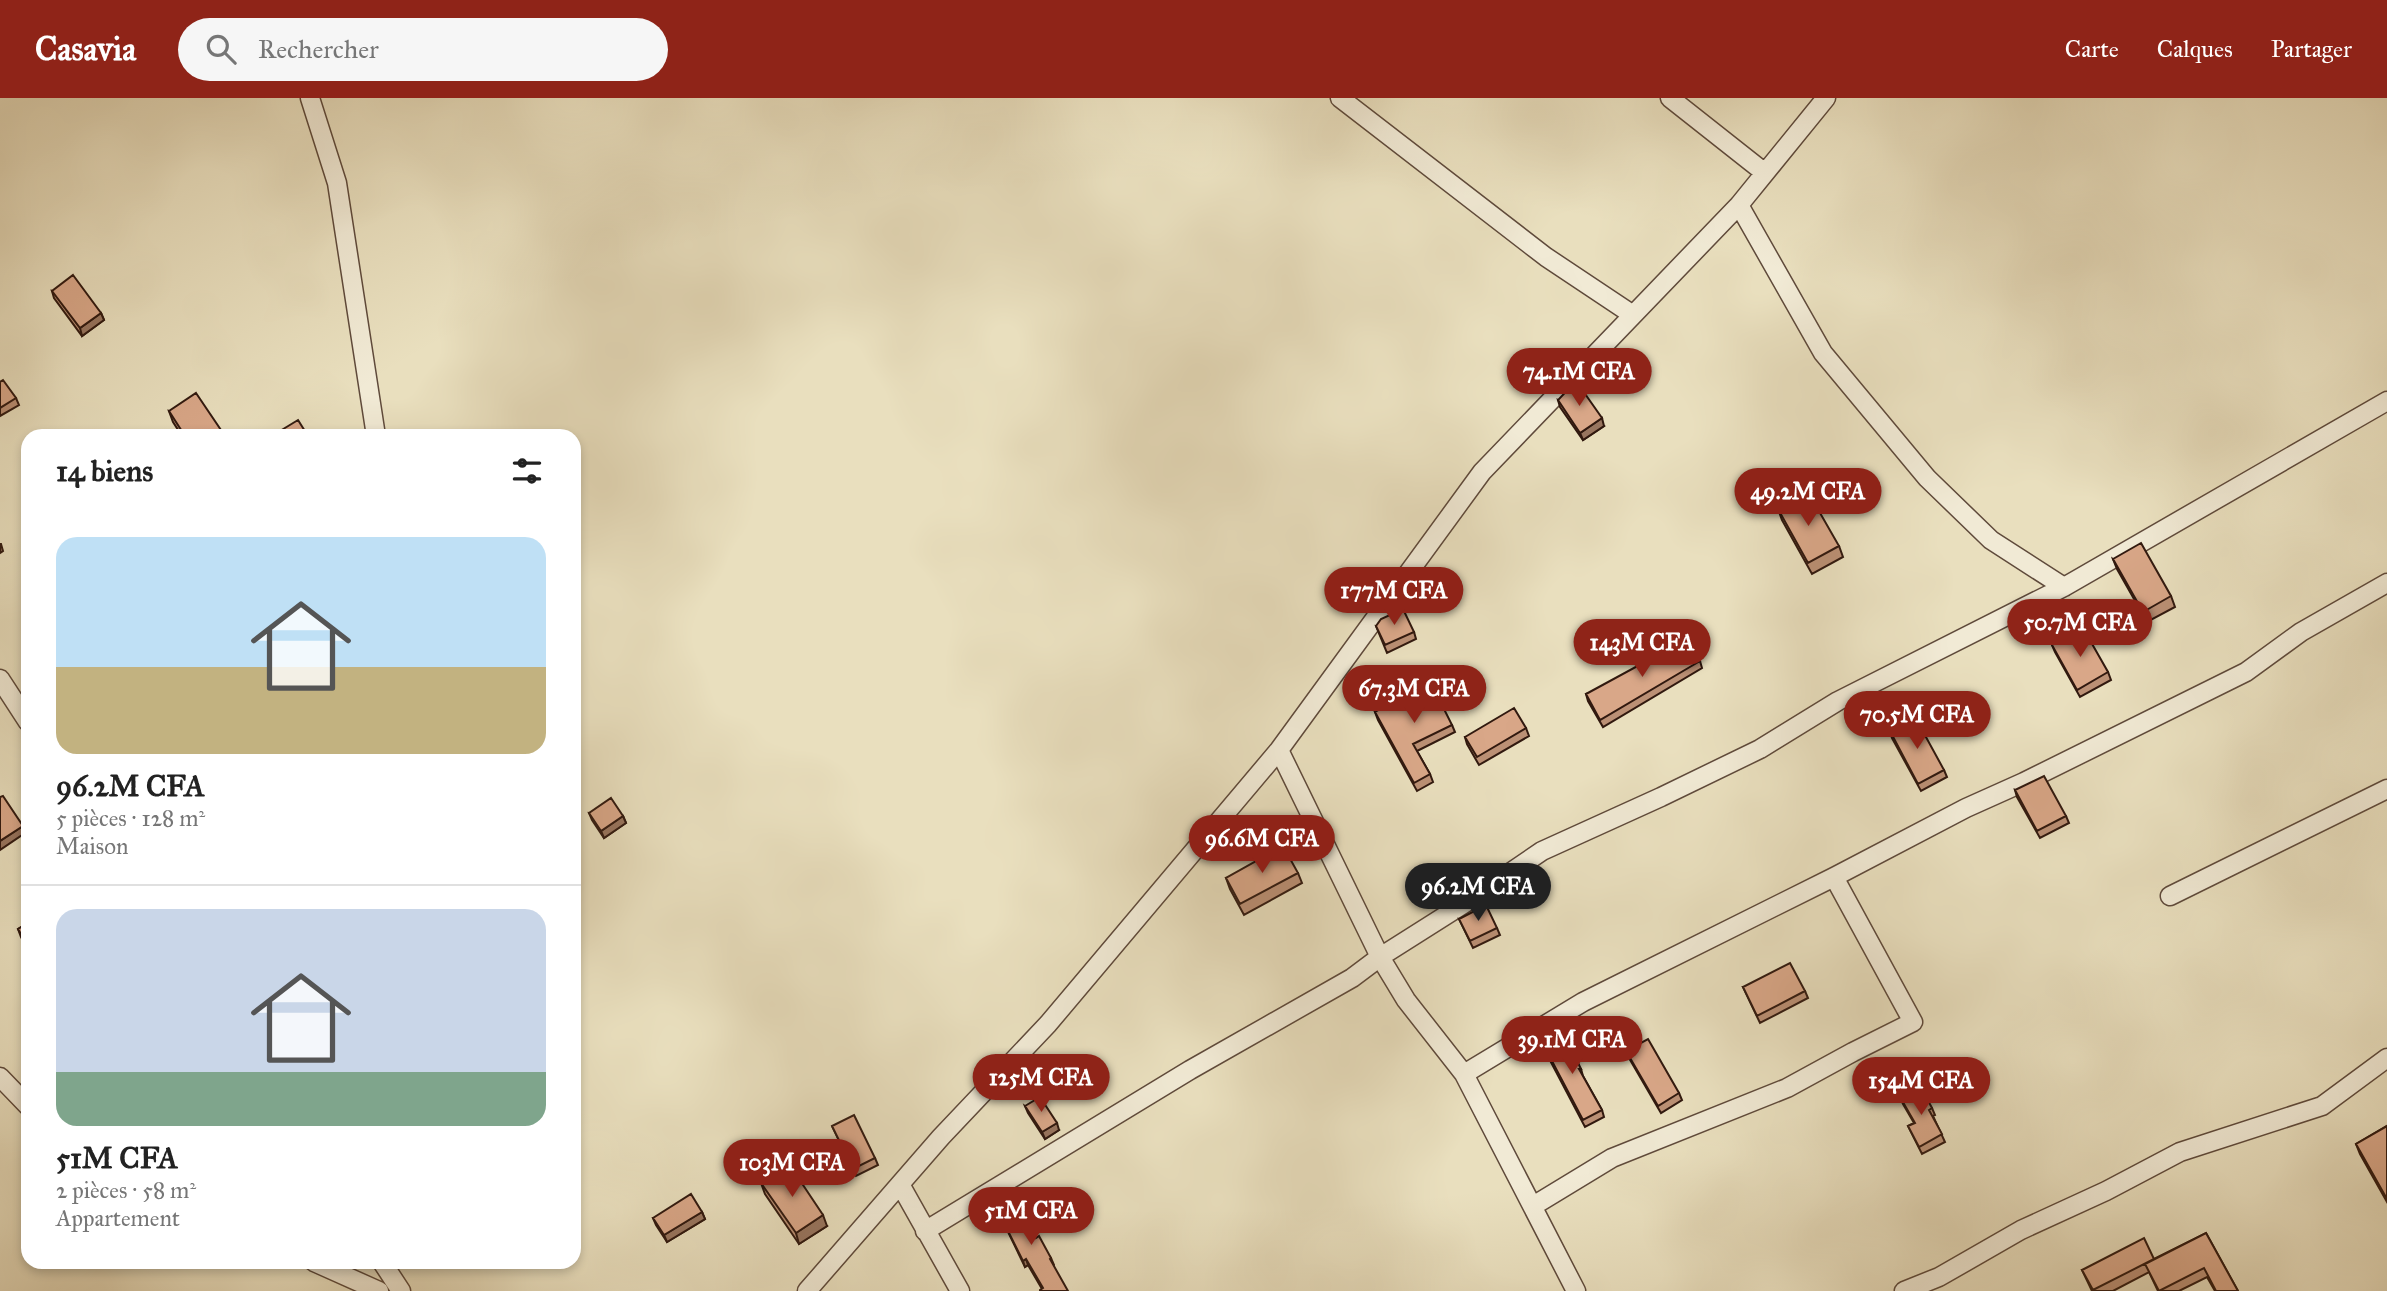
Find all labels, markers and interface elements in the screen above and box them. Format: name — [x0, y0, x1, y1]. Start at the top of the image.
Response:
search box — [178, 18, 668, 81]
text: Casavia — [35, 29, 136, 69]
icon: search — [202, 30, 240, 68]
text: Rechercher — [258, 33, 379, 65]
text: Carte — [2065, 34, 2119, 64]
text: Calques — [2157, 34, 2233, 64]
text: Partager — [2271, 34, 2352, 64]
pin: 74.1M CFA — [1499, 348, 1659, 408]
text: 74.1M CFA — [1523, 357, 1635, 385]
icon: filters — [508, 452, 546, 490]
text: 14 biens — [56, 453, 153, 489]
pin: 49.2M CFA — [1728, 468, 1888, 528]
text: 49.2M CFA — [1750, 477, 1866, 505]
pin: 177M CFA — [1322, 568, 1466, 627]
text: 177M CFA — [1340, 576, 1448, 604]
icon: home — [238, 583, 364, 709]
pin: 50.7M CFA — [2000, 600, 2160, 659]
text: 50.7M CFA — [2023, 608, 2137, 636]
pin: 143M CFA — [1570, 620, 1714, 679]
text: 143M CFA — [1590, 628, 1694, 656]
pin: 67.3M CFA — [1334, 666, 1494, 725]
text: 67.3M CFA — [1358, 674, 1470, 702]
pin: 70.5M CFA — [1837, 692, 1997, 751]
text: 70.5M CFA — [1860, 700, 1974, 728]
text: 96.2M CFA — [56, 768, 205, 804]
text: 5 pièces · 128 m² — [56, 804, 205, 832]
pin: 96.6M CFA — [1182, 816, 1342, 875]
text: 96.6M CFA — [1205, 824, 1319, 852]
text: Maison — [56, 832, 128, 860]
pin: 96.2M CFA — [1398, 864, 1558, 923]
text: 96.2M CFA — [1421, 872, 1535, 900]
icon: home — [238, 955, 364, 1081]
pin: 39.1M CFA — [1492, 1016, 1652, 1076]
text: 39.1M CFA — [1517, 1025, 1627, 1053]
pin: 125M CFA — [969, 1054, 1113, 1114]
pin: 154M CFA — [1849, 1058, 1993, 1117]
text: 125M CFA — [989, 1063, 1093, 1091]
text: 154M CFA — [1868, 1066, 1974, 1094]
text: 51M CFA — [56, 1140, 178, 1176]
pin: 103M CFA — [720, 1140, 864, 1199]
text: 103M CFA — [739, 1148, 845, 1176]
text: 2 pièces · 58 m² — [56, 1176, 196, 1204]
pin: 51M CFA — [966, 1188, 1096, 1247]
text: 51M CFA — [984, 1196, 1078, 1224]
text: Appartement — [56, 1204, 180, 1232]

